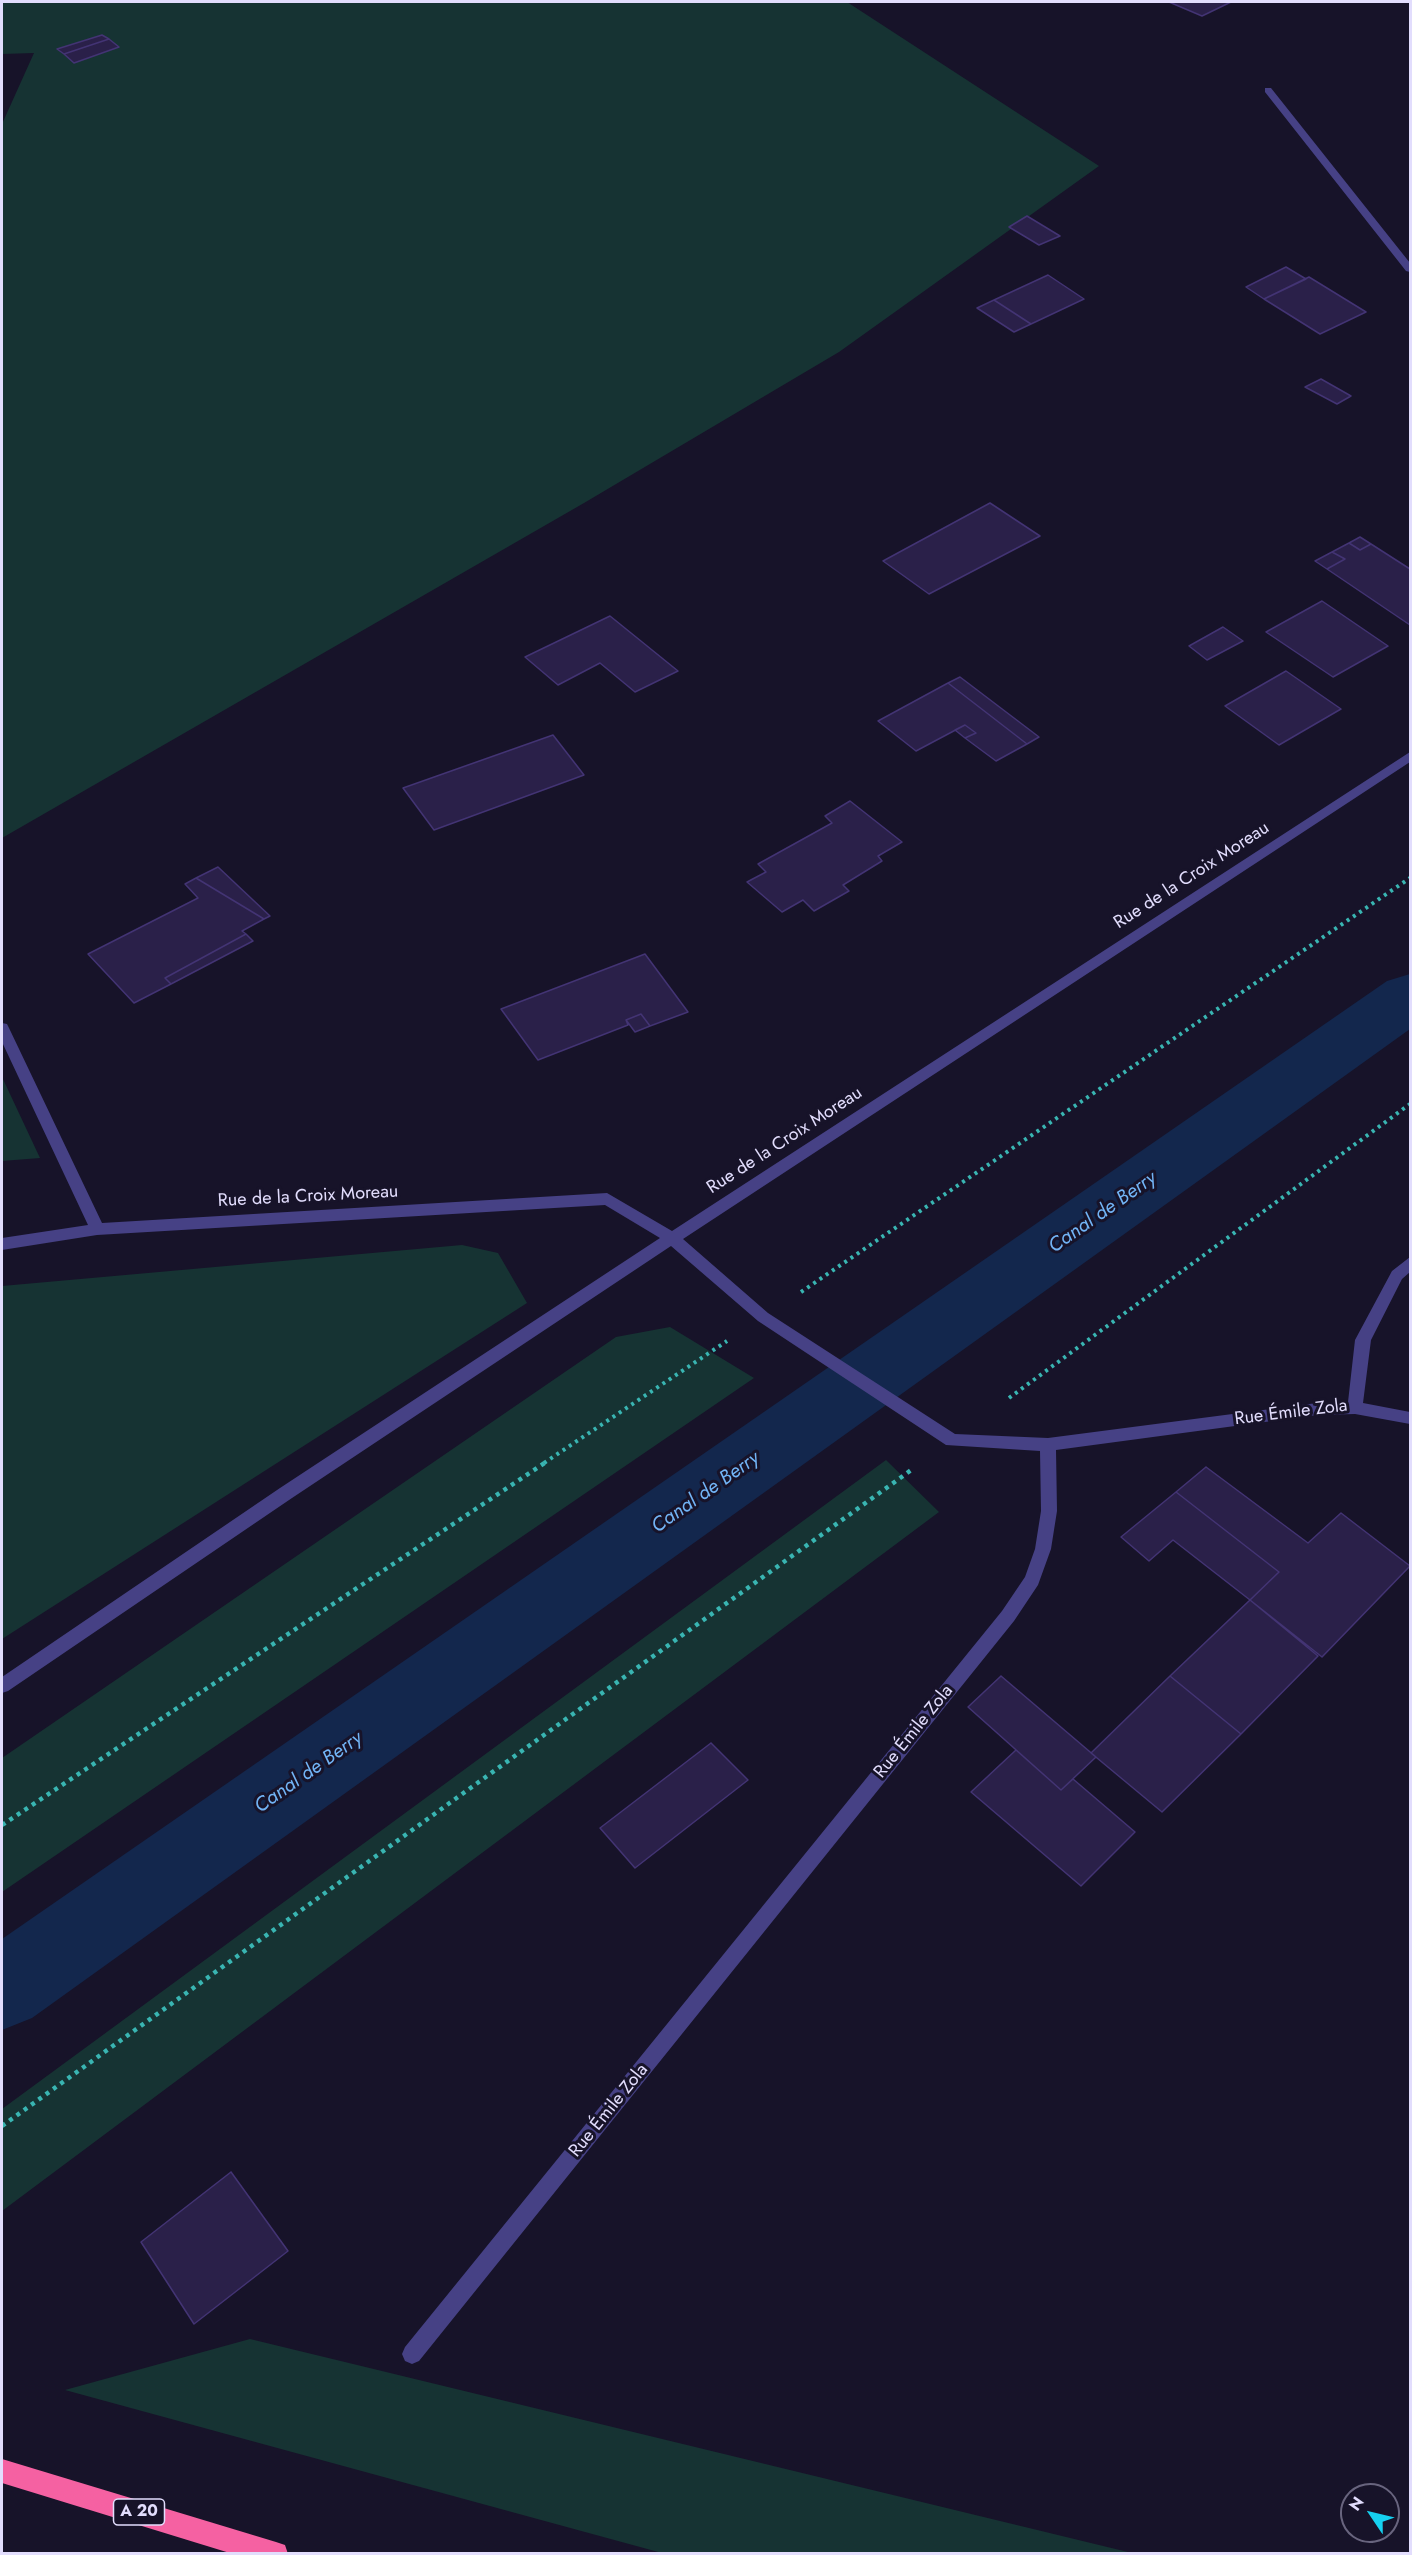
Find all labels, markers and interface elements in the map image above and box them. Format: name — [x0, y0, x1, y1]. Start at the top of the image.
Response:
street label: Rue de la Croix Moreau — [1110, 818, 1274, 934]
street label: Rue de la Croix Moreau — [703, 1083, 867, 1199]
water label: Canal de Berry — [1044, 1167, 1162, 1259]
street label: Rue de la Croix Moreau — [217, 1181, 399, 1213]
street label: Rue Émile Zola — [1233, 1395, 1349, 1431]
water label: Canal de Berry — [647, 1447, 765, 1539]
street label: Rue Émile Zola — [870, 1681, 958, 1783]
water label: Canal de Berry — [250, 1727, 368, 1819]
street label: Rue Émile Zola — [565, 2060, 653, 2162]
north arrow — [1340, 2483, 1400, 2543]
text: N — [1343, 2492, 1370, 2515]
road number: A 20 — [114, 2499, 164, 2525]

